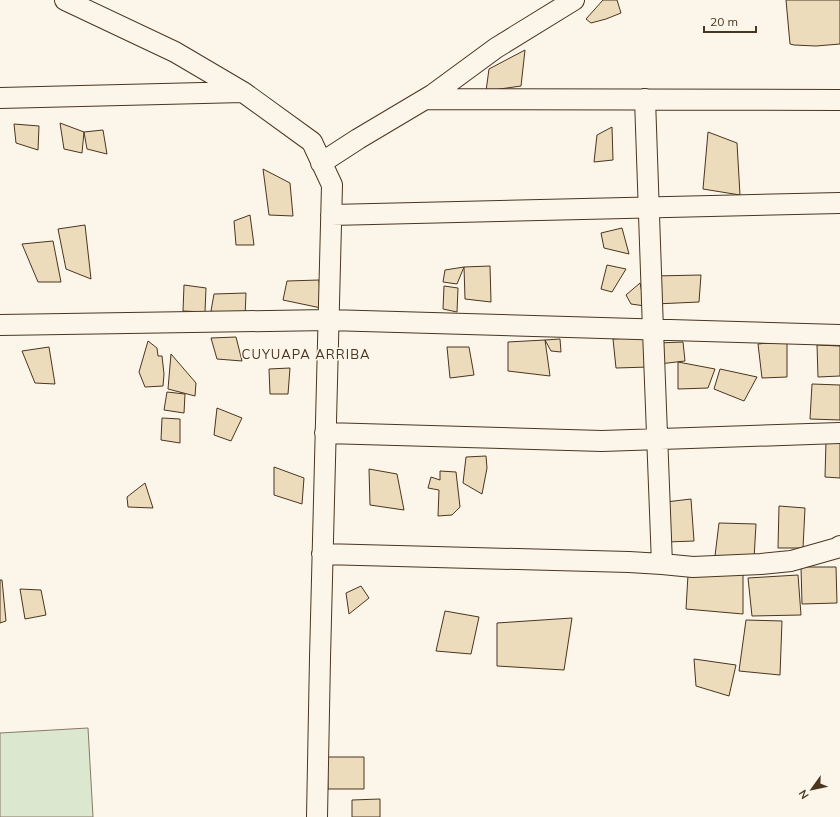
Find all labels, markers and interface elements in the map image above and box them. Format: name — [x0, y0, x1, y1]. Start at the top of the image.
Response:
scale bar — [704, 8, 756, 34]
text: 20 m — [710, 14, 738, 29]
district label: CUYUAPA ARRIBA — [242, 346, 370, 362]
north arrow — [792, 769, 832, 809]
text: N — [795, 787, 812, 802]

